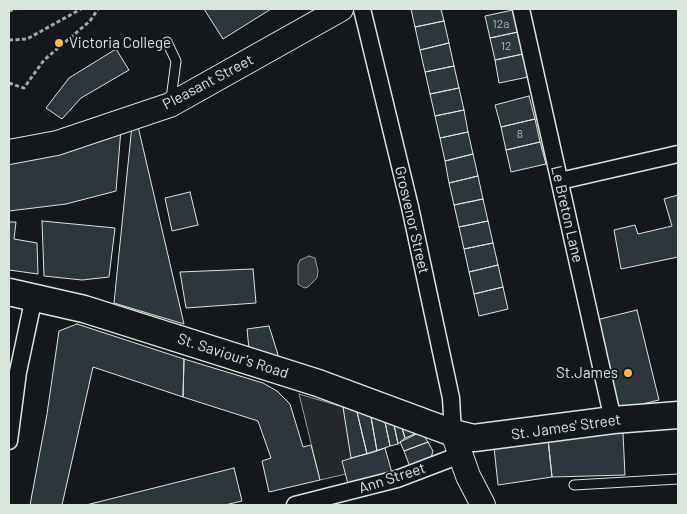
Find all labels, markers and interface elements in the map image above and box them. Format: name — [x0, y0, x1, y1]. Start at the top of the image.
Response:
house number: 12a — [493, 17, 509, 31]
place label: Victoria College — [69, 34, 171, 52]
marker: Victoria College — [53, 37, 65, 49]
house number: 12 — [501, 39, 511, 53]
street label: Pleasant Street — [159, 51, 257, 113]
house number: 8 — [517, 127, 523, 141]
street label: Grosvenor Street — [391, 164, 433, 276]
street label: Le Breton Lane — [547, 164, 587, 264]
street label: St. Saviour's Road — [175, 330, 291, 382]
place label: St.James — [556, 364, 618, 382]
marker: St.James — [622, 367, 634, 379]
street label: St. James' Street — [510, 410, 622, 444]
street label: Ann Street — [356, 459, 428, 497]

